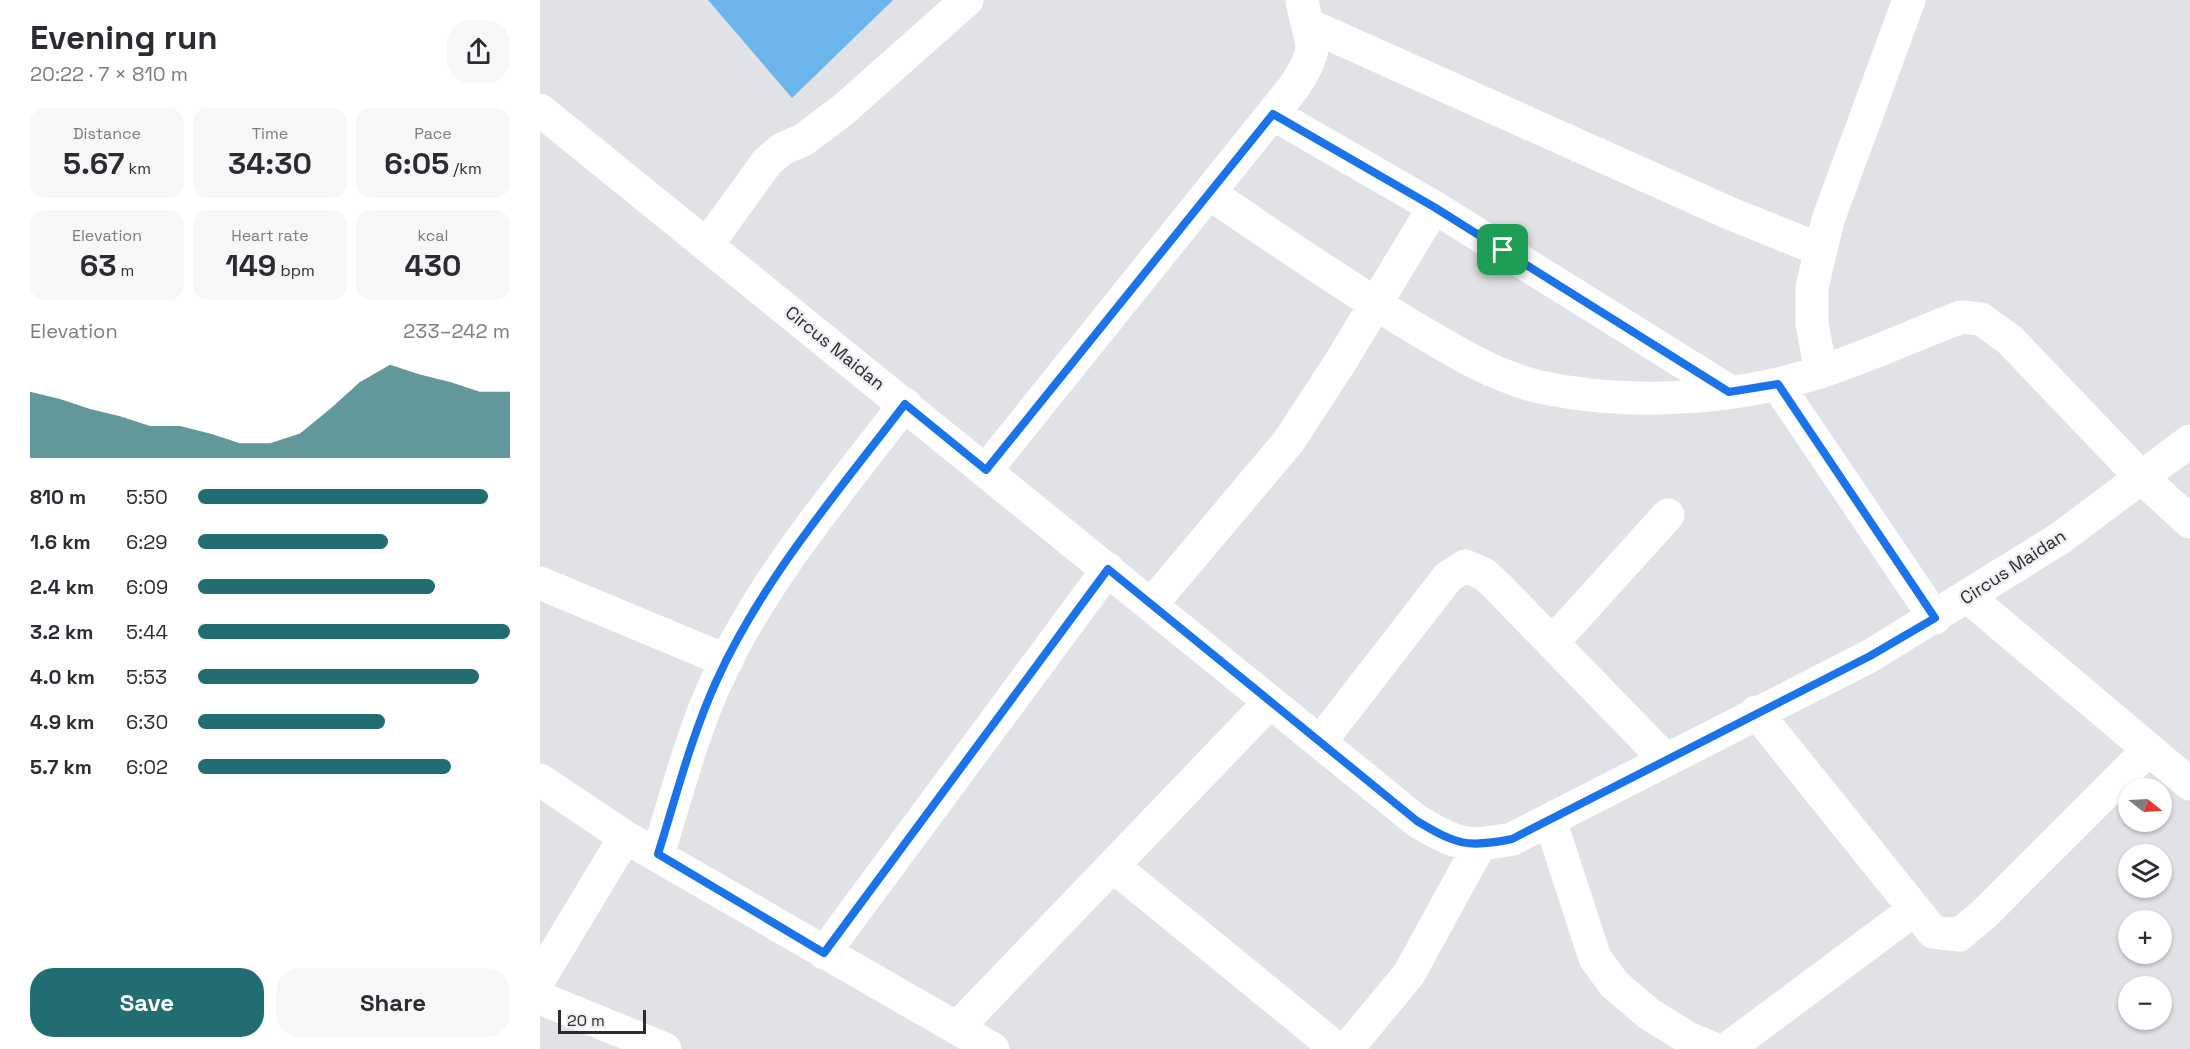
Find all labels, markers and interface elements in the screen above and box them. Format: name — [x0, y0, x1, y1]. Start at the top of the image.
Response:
text: Evening run — [30, 17, 218, 59]
button: share — [447, 20, 510, 83]
text: 20:22 · 7 × 810 m — [30, 61, 188, 87]
text: Distance — [73, 123, 141, 144]
text: Time — [252, 123, 288, 144]
text: Pace — [414, 123, 452, 144]
text: 5.67 — [63, 144, 124, 183]
text: 34:30 — [228, 144, 312, 183]
text: 6:05 — [384, 144, 449, 183]
text: km — [124, 158, 151, 179]
text: /km — [449, 158, 482, 179]
pin — [1477, 224, 1528, 275]
text: Elevation — [72, 225, 142, 246]
text: Heart rate — [231, 225, 309, 246]
text: kcal — [418, 225, 448, 246]
icon: arrive — [1486, 233, 1519, 266]
text: 63 — [80, 246, 116, 285]
text: 149 — [225, 246, 276, 285]
text: 430 — [405, 246, 461, 285]
text: m — [116, 260, 134, 281]
text: bpm — [276, 260, 315, 281]
street label: Circus Maidan — [781, 300, 890, 395]
text: Elevation — [30, 318, 118, 344]
text: 233–242 m — [403, 318, 510, 344]
text: 810 m — [30, 484, 86, 510]
text: 5:50 — [126, 484, 168, 510]
street label: Circus Maidan — [1955, 524, 2070, 609]
text: 1.6 km — [30, 529, 91, 555]
text: 6:29 — [126, 529, 168, 555]
text: 2.4 km — [30, 574, 94, 600]
text: 6:09 — [126, 574, 168, 600]
text: 3.2 km — [30, 619, 93, 645]
text: 5:44 — [126, 619, 168, 645]
text: 4.0 km — [30, 664, 95, 690]
text: 5:53 — [126, 664, 167, 690]
text: 4.9 km — [30, 709, 94, 735]
text: 6:30 — [126, 709, 168, 735]
text: 5.7 km — [30, 754, 92, 780]
text: 6:02 — [126, 754, 168, 780]
north arrow — [2118, 778, 2172, 832]
map controls — [2118, 778, 2172, 1030]
button: layers — [2118, 844, 2172, 898]
button: + — [2118, 910, 2172, 964]
button: Save — [30, 968, 264, 1037]
button: Share — [276, 968, 510, 1037]
button: − — [2118, 976, 2172, 1030]
scale bar — [558, 1007, 646, 1034]
text: 20 m — [567, 1010, 605, 1031]

